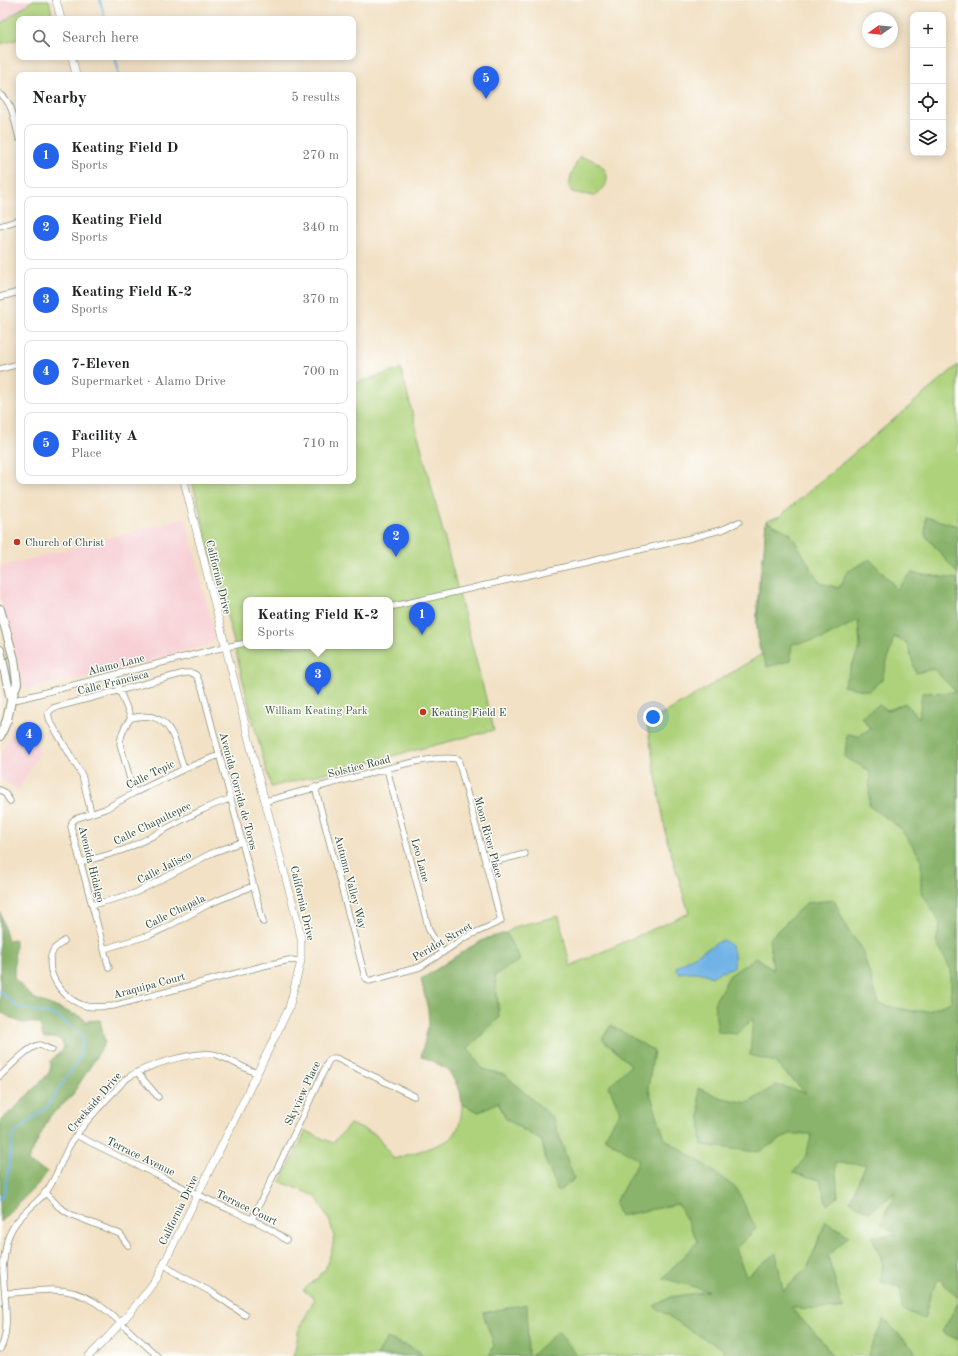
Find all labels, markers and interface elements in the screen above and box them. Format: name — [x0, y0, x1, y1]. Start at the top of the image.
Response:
north arrow — [862, 12, 898, 48]
map controls — [910, 12, 946, 156]
button: + — [910, 12, 946, 48]
search box — [16, 16, 356, 60]
icon: search — [30, 27, 52, 49]
text: Search here — [62, 31, 139, 46]
button: − — [910, 48, 946, 84]
pin: 5 — [473, 66, 499, 99]
button: locate — [910, 84, 946, 120]
text: Nearby — [32, 90, 87, 107]
text: 5 results — [291, 91, 340, 104]
button: layers — [910, 120, 946, 156]
text: Keating Field D — [71, 141, 178, 156]
text: 1 — [42, 149, 50, 162]
text: 270 m — [302, 149, 339, 162]
text: Sports — [71, 159, 108, 172]
text: Keating Field — [71, 213, 162, 228]
text: 2 — [42, 221, 50, 234]
text: 340 m — [302, 221, 339, 234]
text: Sports — [71, 231, 108, 244]
text: Keating Field K-2 — [71, 285, 192, 300]
text: 3 — [42, 293, 50, 306]
text: 370 m — [302, 293, 339, 306]
text: Sports — [71, 303, 108, 316]
text: 7-Eleven — [71, 357, 130, 372]
text: 4 — [42, 365, 50, 378]
text: 700 m — [302, 365, 339, 378]
text: Supermarket · Alamo Drive — [71, 375, 226, 388]
text: Facility A — [71, 429, 138, 444]
text: 5 — [42, 437, 50, 450]
text: 710 m — [302, 437, 339, 450]
text: Place — [71, 447, 101, 460]
pin: 2 — [383, 524, 409, 557]
marker: Church of Christ — [12, 537, 22, 547]
place label: Church of Christ — [25, 538, 104, 549]
street label: California Drive — [203, 539, 232, 616]
popup — [243, 597, 393, 649]
pin: 1 — [409, 602, 435, 635]
text: Keating Field K-2 — [257, 608, 379, 623]
text: Sports — [257, 626, 294, 639]
street label: Alamo Lane — [87, 653, 146, 678]
pin: 3 — [305, 662, 331, 695]
street label: Calle Francisca — [77, 669, 151, 698]
park label: William Keating Park — [264, 706, 368, 717]
marker: Keating Field E — [418, 707, 428, 717]
your location — [643, 707, 663, 727]
place label: Keating Field E — [431, 708, 506, 719]
pin: 4 — [16, 722, 42, 755]
street label: Avenida Corrida de Toros — [217, 731, 259, 852]
street label: Solstice Road — [327, 754, 392, 781]
street label: Calle Tepic — [125, 759, 177, 792]
street label: Moon River Place — [471, 796, 504, 879]
street label: Calle Chapultepec — [112, 801, 193, 848]
street label: Avenida Hidalgo — [76, 825, 105, 904]
street label: Autumn Valley Way — [332, 834, 367, 931]
street label: Leo Lane — [408, 837, 431, 883]
street label: Calle Jalisco — [136, 850, 194, 887]
street label: California Drive — [288, 865, 315, 942]
street label: Calle Chapala — [144, 893, 208, 932]
street label: Peridot Street — [411, 921, 475, 964]
street label: Araquipa Court — [112, 972, 187, 1001]
street label: Skyview Place — [284, 1060, 323, 1127]
street label: Creekside Drive — [66, 1071, 124, 1135]
street label: Terrace Avenue — [104, 1136, 176, 1179]
street label: California Drive — [158, 1174, 201, 1247]
street label: Terrace Court — [214, 1189, 279, 1228]

